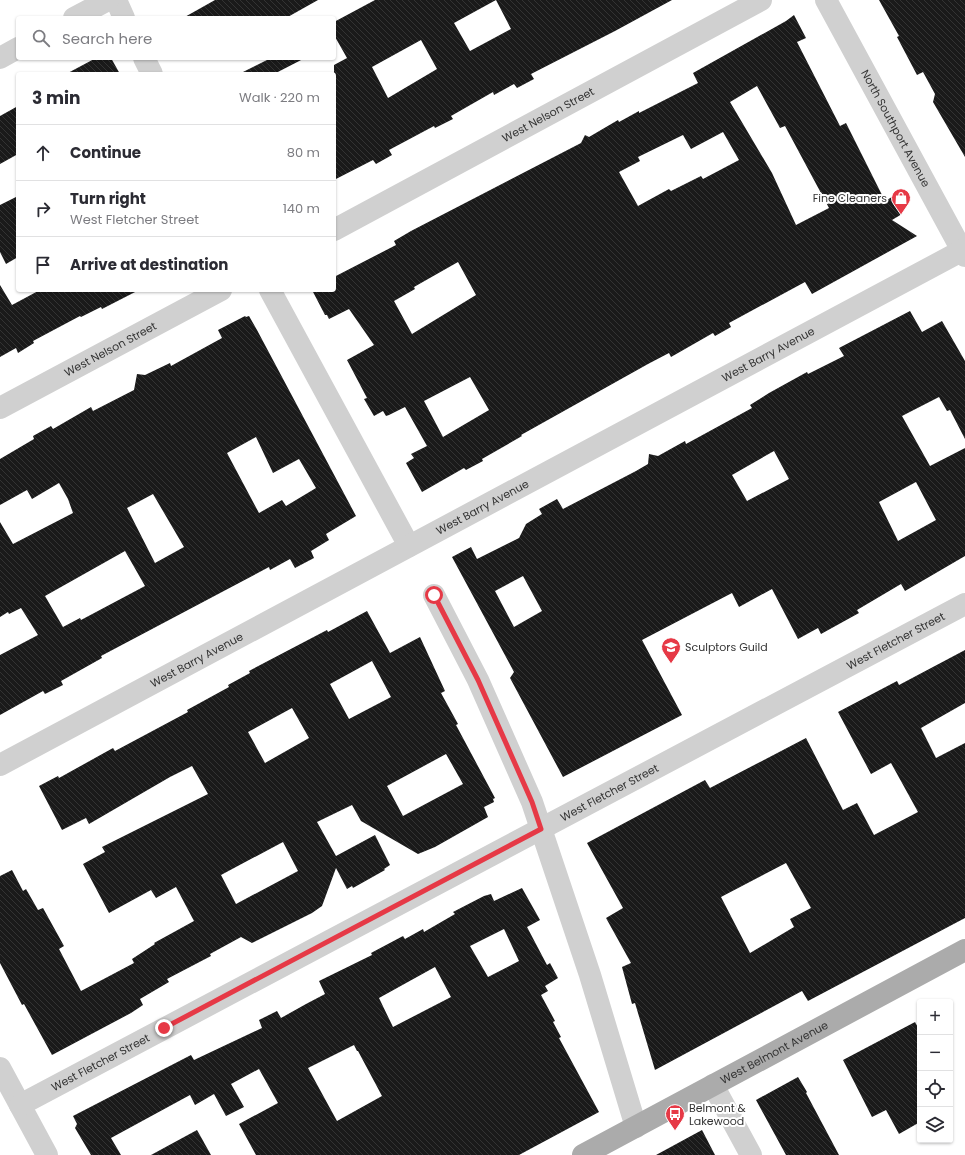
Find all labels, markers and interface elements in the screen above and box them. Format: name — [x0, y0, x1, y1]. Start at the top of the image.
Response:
search box — [16, 16, 336, 60]
icon: search — [30, 27, 52, 49]
text: Search here — [62, 28, 152, 49]
street label: North Southport Avenue — [857, 67, 934, 190]
street label: West Nelson Street — [499, 83, 597, 146]
text: 3 min — [32, 86, 80, 110]
text: Walk · 220 m — [239, 88, 320, 107]
icon: ahead — [32, 142, 54, 164]
text: Continue — [70, 142, 141, 163]
text: 80 m — [287, 143, 320, 162]
shop icon: Fine Cleaners — [890, 187, 912, 215]
text: Turn right — [70, 188, 146, 209]
place label: Fine Cleaners — [813, 190, 887, 206]
icon: right — [32, 198, 54, 220]
text: 140 m — [283, 199, 320, 218]
text: West Fletcher Street — [70, 210, 199, 229]
icon: arrive — [32, 254, 54, 276]
text: Arrive at destination — [70, 254, 228, 275]
street label: West Nelson Street — [61, 318, 159, 380]
street label: West Barry Avenue — [719, 323, 818, 386]
street label: West Barry Avenue — [433, 476, 532, 538]
route start — [425, 586, 443, 604]
street label: West Fletcher Street — [844, 608, 948, 673]
street label: West Barry Avenue — [147, 628, 246, 691]
school or university icon: Sculptors Guild — [660, 636, 682, 664]
place label: Sculptors Guild — [685, 639, 768, 655]
street label: West Fletcher Street — [557, 760, 661, 825]
map controls — [917, 999, 953, 1143]
button: + — [917, 999, 953, 1035]
street label: West Belmont Avenue — [717, 1017, 831, 1088]
route end — [155, 1019, 173, 1037]
street label: West Fletcher Street — [48, 1030, 152, 1095]
button: − — [917, 1035, 953, 1071]
button: locate — [917, 1071, 953, 1107]
place label: Belmont & Lakewood — [689, 1100, 747, 1129]
bus stop icon: Belmont & Lakewood — [664, 1103, 686, 1131]
button: layers — [917, 1107, 953, 1143]

